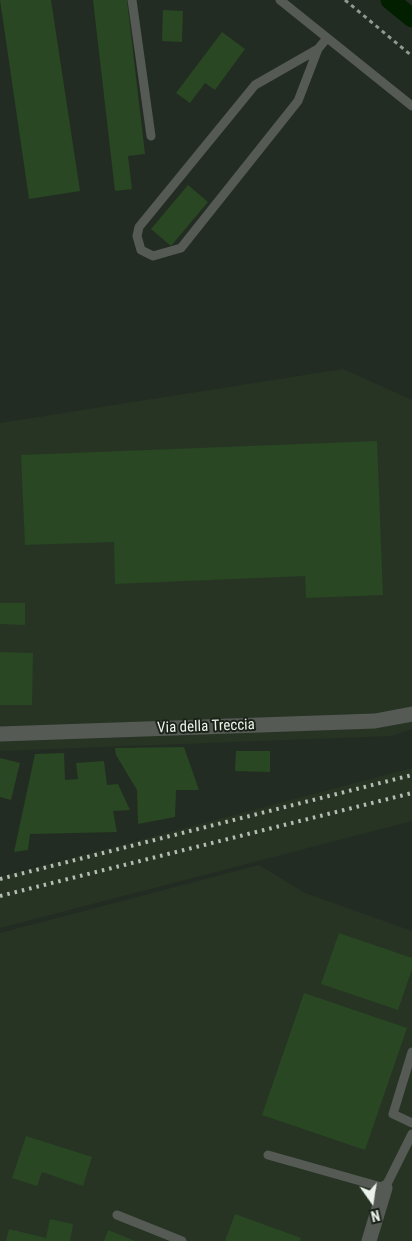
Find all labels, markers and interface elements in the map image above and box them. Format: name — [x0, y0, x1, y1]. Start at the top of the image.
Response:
street label: Via della Treccia — [157, 716, 255, 738]
north arrow — [347, 1176, 397, 1226]
text: N — [369, 1207, 381, 1224]

